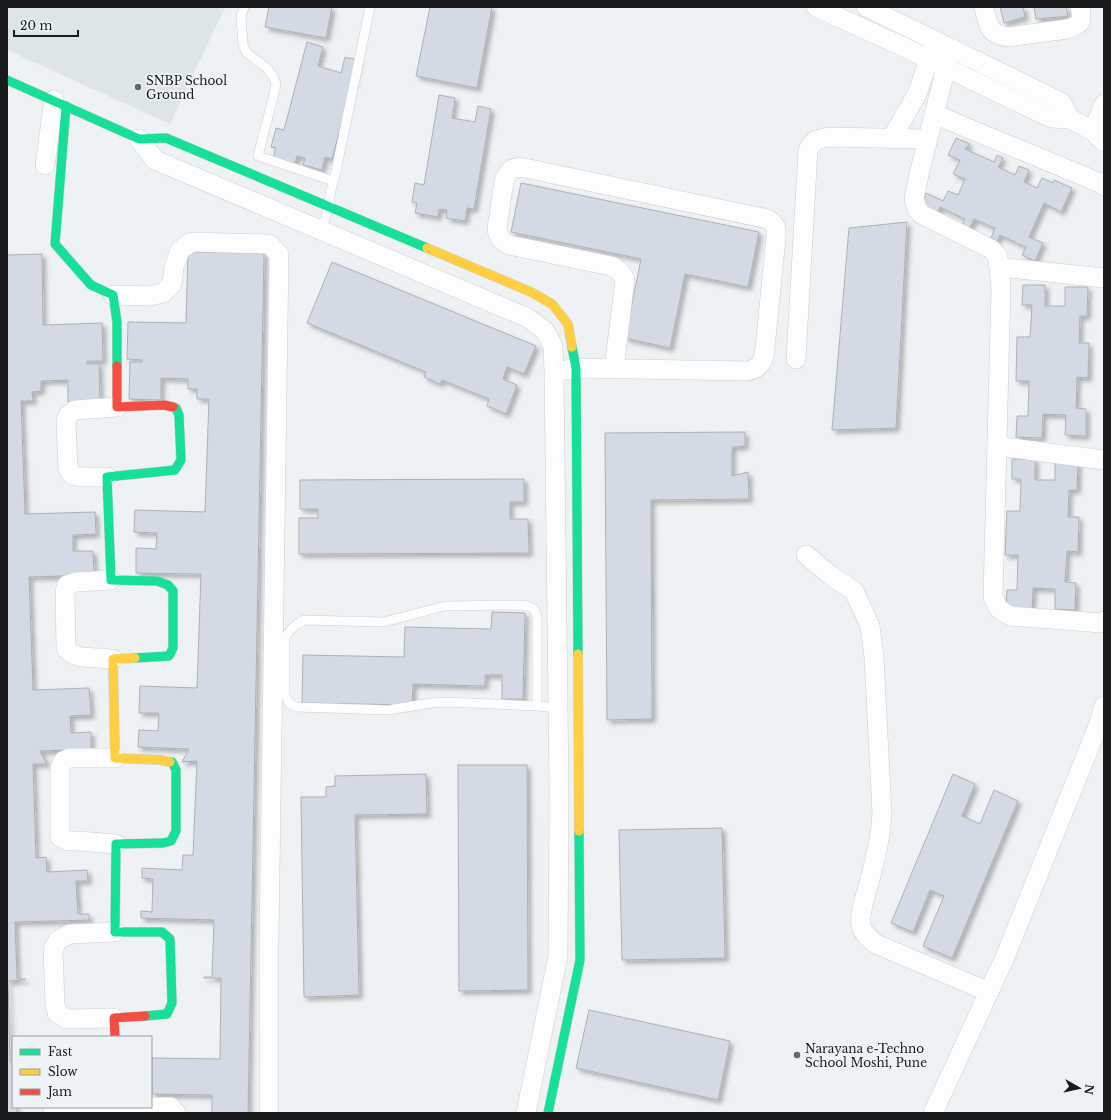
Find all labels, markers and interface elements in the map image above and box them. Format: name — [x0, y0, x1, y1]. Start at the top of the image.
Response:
scale bar — [14, 12, 78, 38]
text: 20 m — [20, 18, 52, 33]
place label: SNBP School Ground — [146, 73, 227, 102]
marker: SNBP School Ground — [133, 82, 143, 92]
legend — [12, 1036, 152, 1108]
place label: Narayana e-Techno School Moshi, Pune — [805, 1041, 927, 1070]
text: Fast — [48, 1044, 73, 1059]
marker: Narayana e-Techno School Moshi, Pune — [792, 1050, 802, 1060]
text: Slow — [48, 1064, 78, 1079]
north arrow — [1059, 1068, 1099, 1108]
text: N — [1081, 1083, 1097, 1096]
text: Jam — [46, 1084, 72, 1099]

